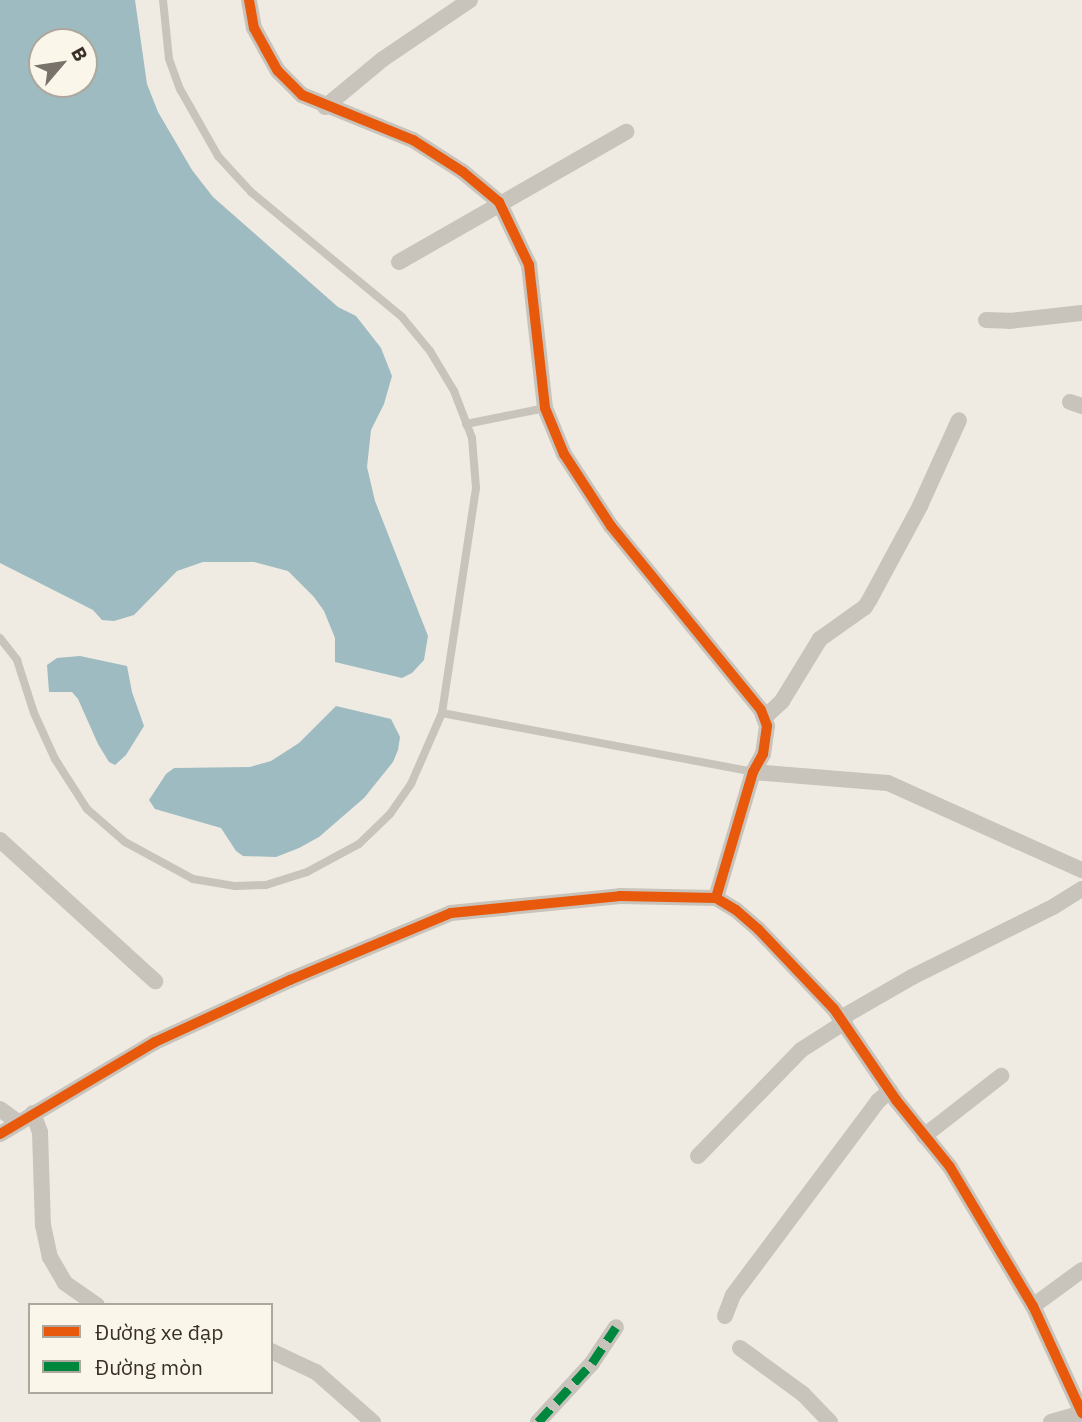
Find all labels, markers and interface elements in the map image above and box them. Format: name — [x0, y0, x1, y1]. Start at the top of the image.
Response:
north arrow — [28, 28, 98, 98]
text: B — [66, 42, 93, 65]
legend — [28, 1303, 273, 1394]
text: Đường xe đạp — [95, 1318, 223, 1346]
text: Đường mòn — [95, 1353, 203, 1381]

